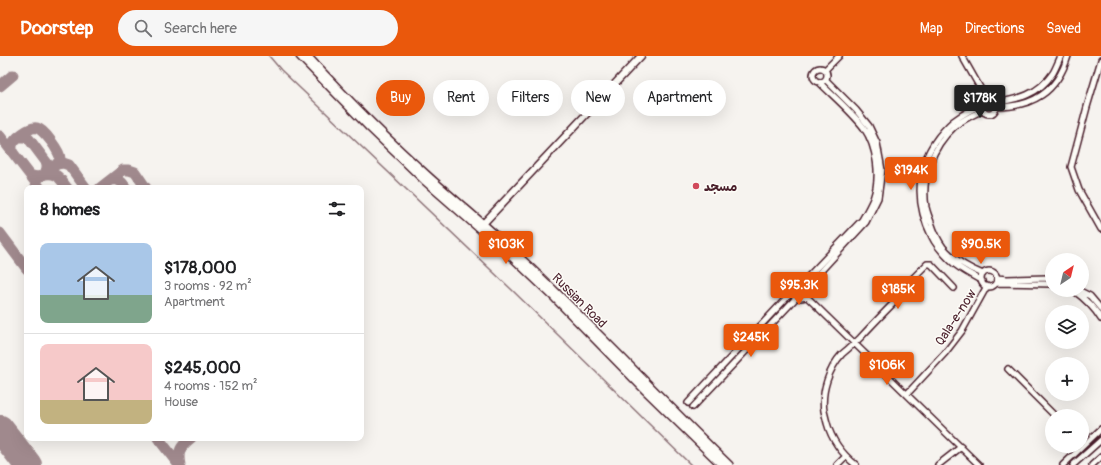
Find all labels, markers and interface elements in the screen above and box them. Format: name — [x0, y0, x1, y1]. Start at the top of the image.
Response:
search box — [118, 10, 398, 46]
text: Doorstep — [20, 16, 94, 40]
icon: search — [132, 17, 154, 39]
text: Search here — [164, 19, 237, 38]
text: Map — [920, 20, 943, 37]
text: Directions — [965, 20, 1024, 37]
text: Saved — [1046, 20, 1081, 37]
chip: Buy — [376, 80, 425, 116]
chip: Rent — [433, 80, 489, 116]
chip: Filters — [497, 80, 563, 116]
chip: New — [571, 80, 625, 116]
chip: Apartment — [633, 80, 726, 116]
pin: $178K — [952, 85, 1008, 119]
text: $178K — [963, 90, 997, 106]
pin: $194K — [883, 157, 939, 191]
text: $194K — [894, 162, 928, 178]
place label: مسجد — [704, 179, 737, 195]
marker: مسجد — [691, 181, 701, 191]
icon: filters — [326, 198, 348, 220]
text: 8 homes — [40, 199, 100, 220]
pin: $103K — [478, 231, 534, 265]
pin: $90.5K — [948, 231, 1014, 265]
text: $103K — [488, 236, 524, 252]
text: $90.5K — [961, 236, 1001, 252]
north arrow — [1045, 253, 1089, 297]
map controls — [1045, 253, 1089, 453]
text: $178,000 — [164, 257, 237, 278]
icon: home — [72, 259, 120, 307]
street label: Russian Road — [549, 270, 610, 331]
pin: $95.3K — [766, 272, 832, 306]
pin: $185K — [870, 276, 926, 310]
text: $95.3K — [780, 277, 818, 293]
text: 3 rooms · 92 m² — [164, 278, 252, 294]
text: $185K — [881, 281, 915, 297]
street label: Qala-e-now — [932, 286, 980, 349]
text: Apartment — [164, 294, 225, 310]
button: layers — [1045, 305, 1089, 349]
pin: $245K — [723, 324, 779, 358]
text: $245K — [733, 329, 769, 345]
pin: $106K — [859, 352, 915, 386]
text: $245,000 — [164, 357, 241, 378]
text: $106K — [869, 357, 905, 373]
button: + — [1045, 357, 1089, 401]
icon: home — [72, 360, 120, 408]
text: 4 rooms · 152 m² — [164, 378, 258, 394]
text: House — [164, 394, 198, 410]
button: − — [1045, 409, 1089, 453]

